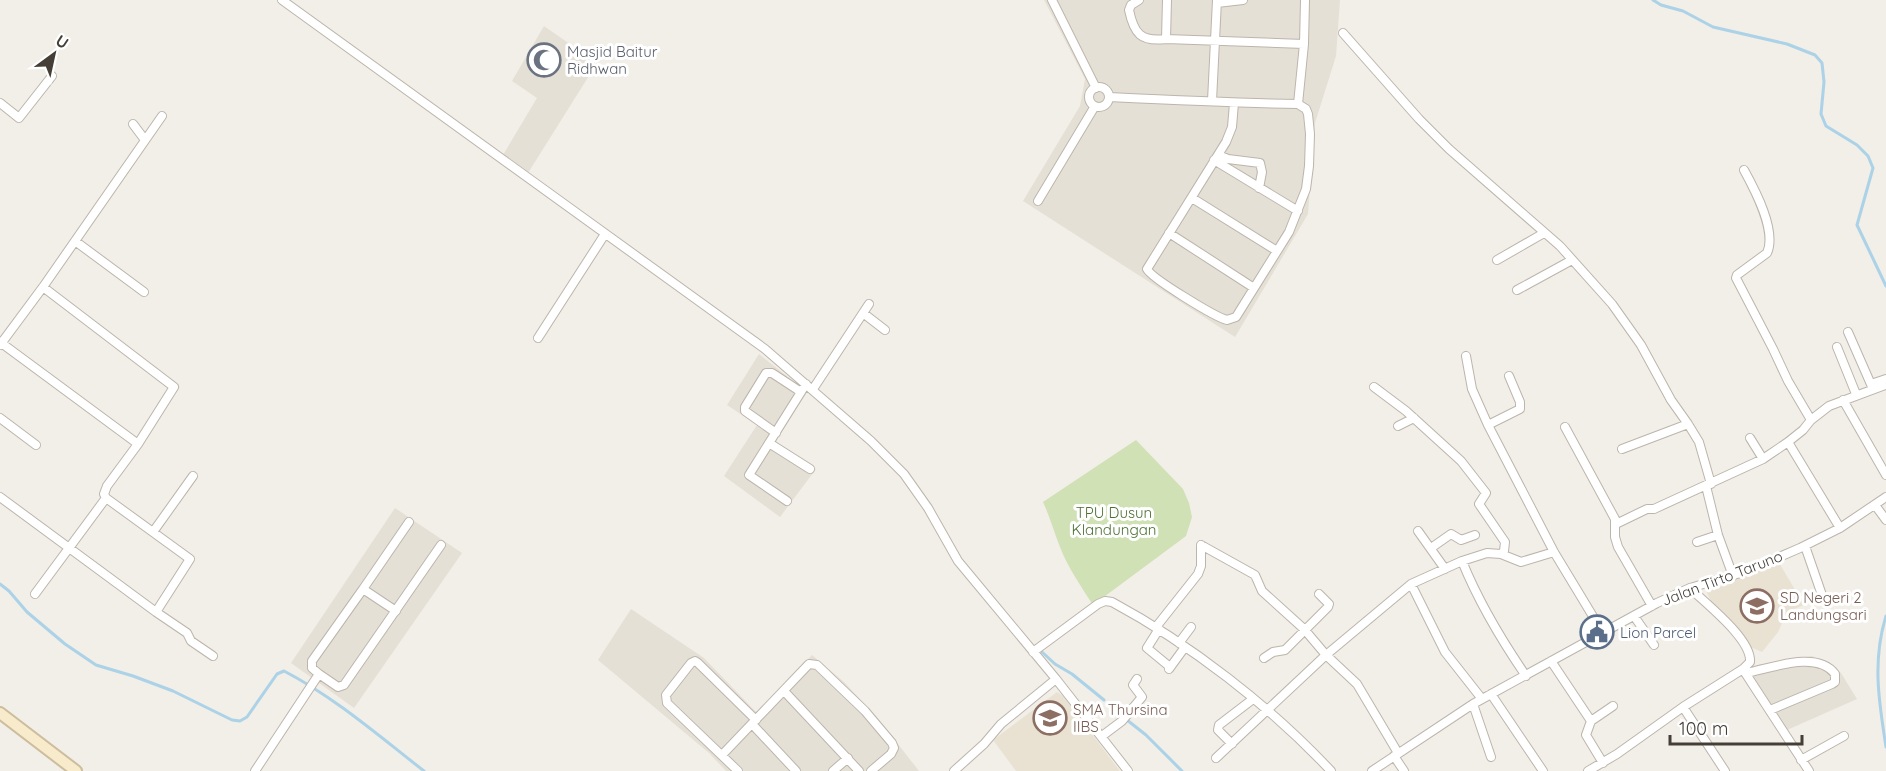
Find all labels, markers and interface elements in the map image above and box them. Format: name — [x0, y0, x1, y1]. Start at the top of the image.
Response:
north arrow — [24, 24, 84, 84]
text: U — [52, 30, 72, 53]
mosque icon: Masjid Baitur Ridhwan — [526, 42, 562, 78]
place label: Masjid Baitur Ridhwan — [567, 42, 658, 78]
park label: TPU Dusun Klandungan — [1072, 503, 1156, 539]
street label: Jalan Tirto Taruno — [1659, 546, 1785, 610]
school or university icon: SD Negeri 2 Landungsari — [1739, 588, 1775, 624]
place label: SD Negeri 2 Landungsari — [1780, 588, 1867, 624]
public building icon: Lion Parcel — [1579, 614, 1615, 650]
place label: Lion Parcel — [1620, 623, 1696, 642]
school or university icon: SMA Thursina IIBS — [1032, 700, 1068, 736]
place label: SMA Thursina IIBS — [1073, 700, 1168, 736]
scale bar — [1670, 708, 1802, 746]
text: 100 m — [1679, 717, 1728, 740]

